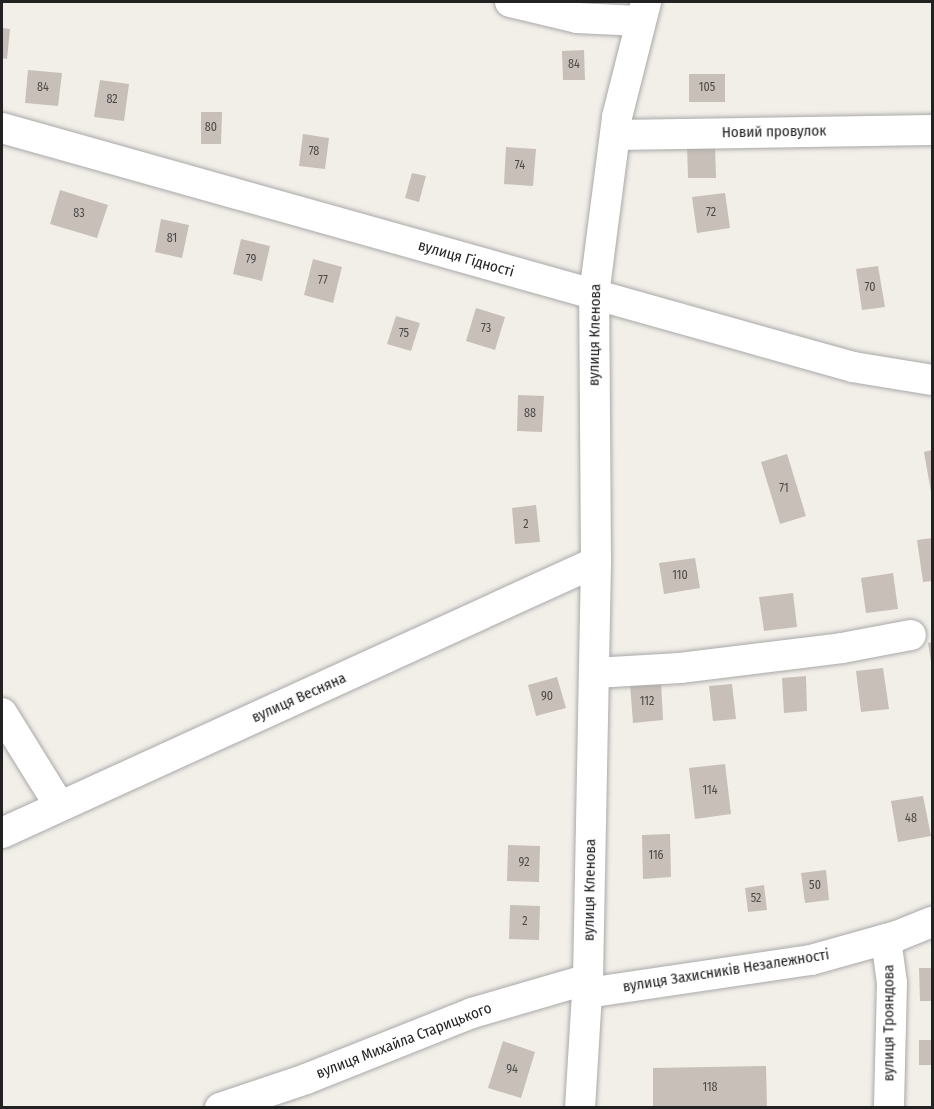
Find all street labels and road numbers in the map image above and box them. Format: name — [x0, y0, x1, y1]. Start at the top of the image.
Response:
street label: Новий провулок — [722, 122, 826, 142]
street label: вулиця Гідності — [416, 237, 516, 281]
street label: вулиця Кленова — [585, 284, 605, 386]
street label: вулиця Весняна — [249, 669, 349, 727]
street label: вулиця Кленова — [580, 839, 600, 941]
street label: вулиця Захисників Незалежності — [622, 946, 830, 996]
street label: вулиця Трояндова — [880, 965, 898, 1081]
street label: вулиця Михайла Старицького — [314, 999, 494, 1083]

